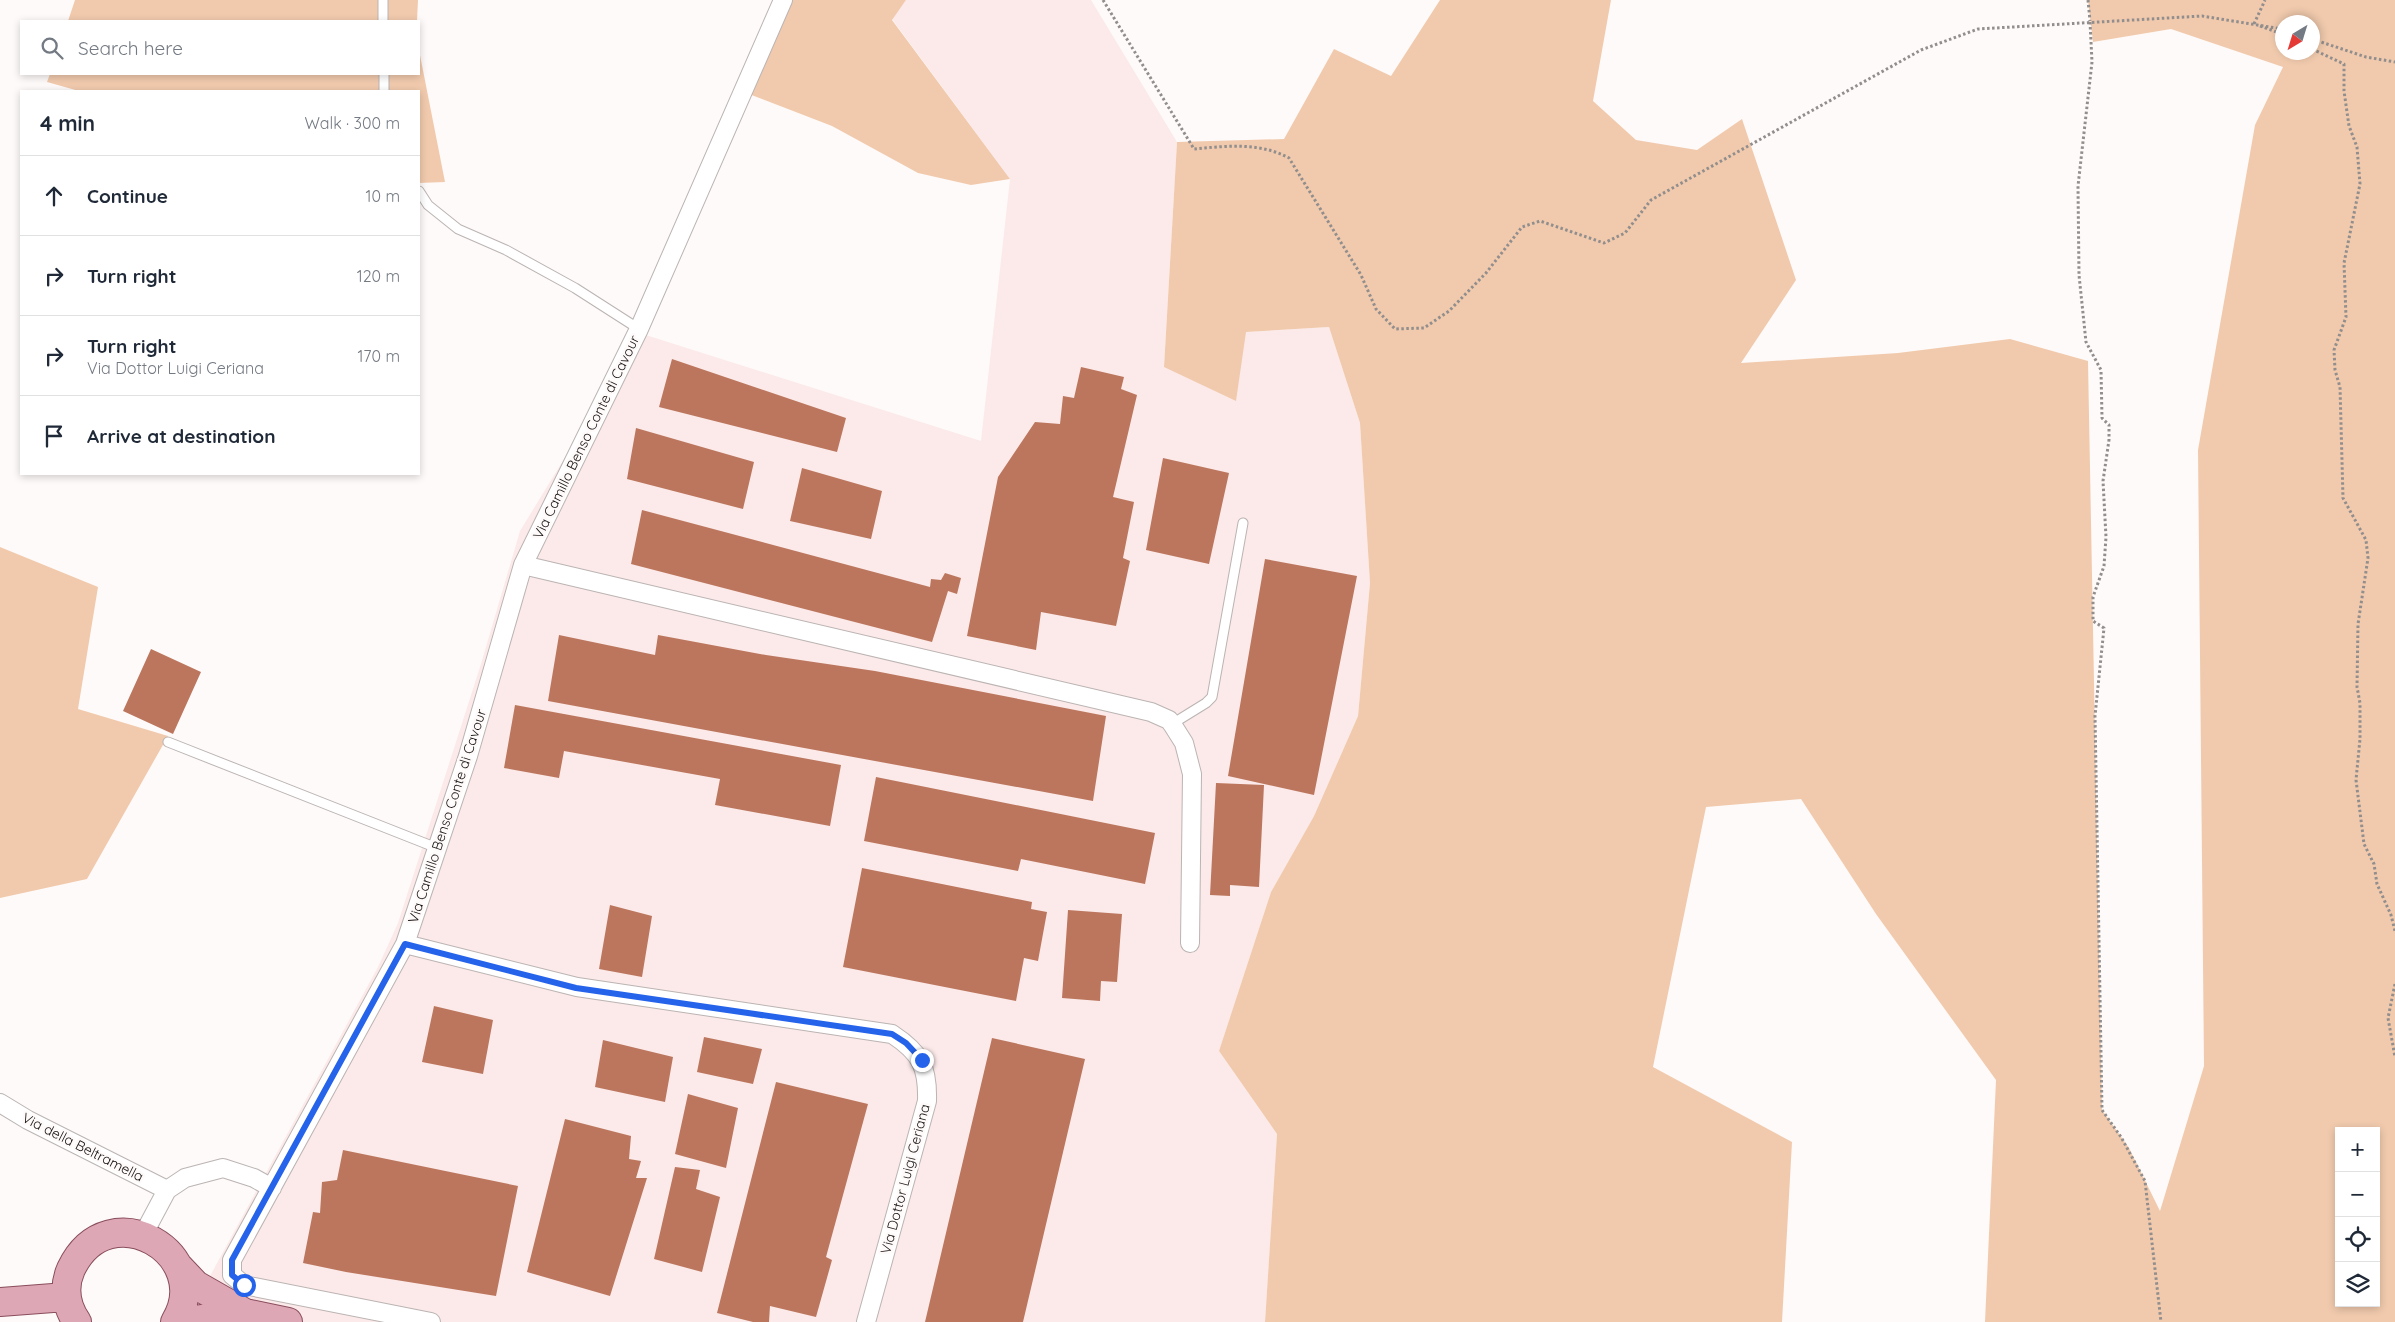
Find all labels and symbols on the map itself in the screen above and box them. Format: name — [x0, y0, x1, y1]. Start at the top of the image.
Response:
north arrow — [2275, 15, 2320, 60]
street label: Via Camillo Benso Conte di Cavour — [529, 332, 644, 542]
street label: Via Camillo Benso Conte di Cavour — [404, 706, 490, 926]
route end — [911, 1049, 934, 1072]
street label: Via Dottor Luigi Ceriana — [876, 1102, 934, 1256]
street label: Via della Beltramella — [19, 1109, 147, 1185]
route start — [233, 1274, 256, 1297]

